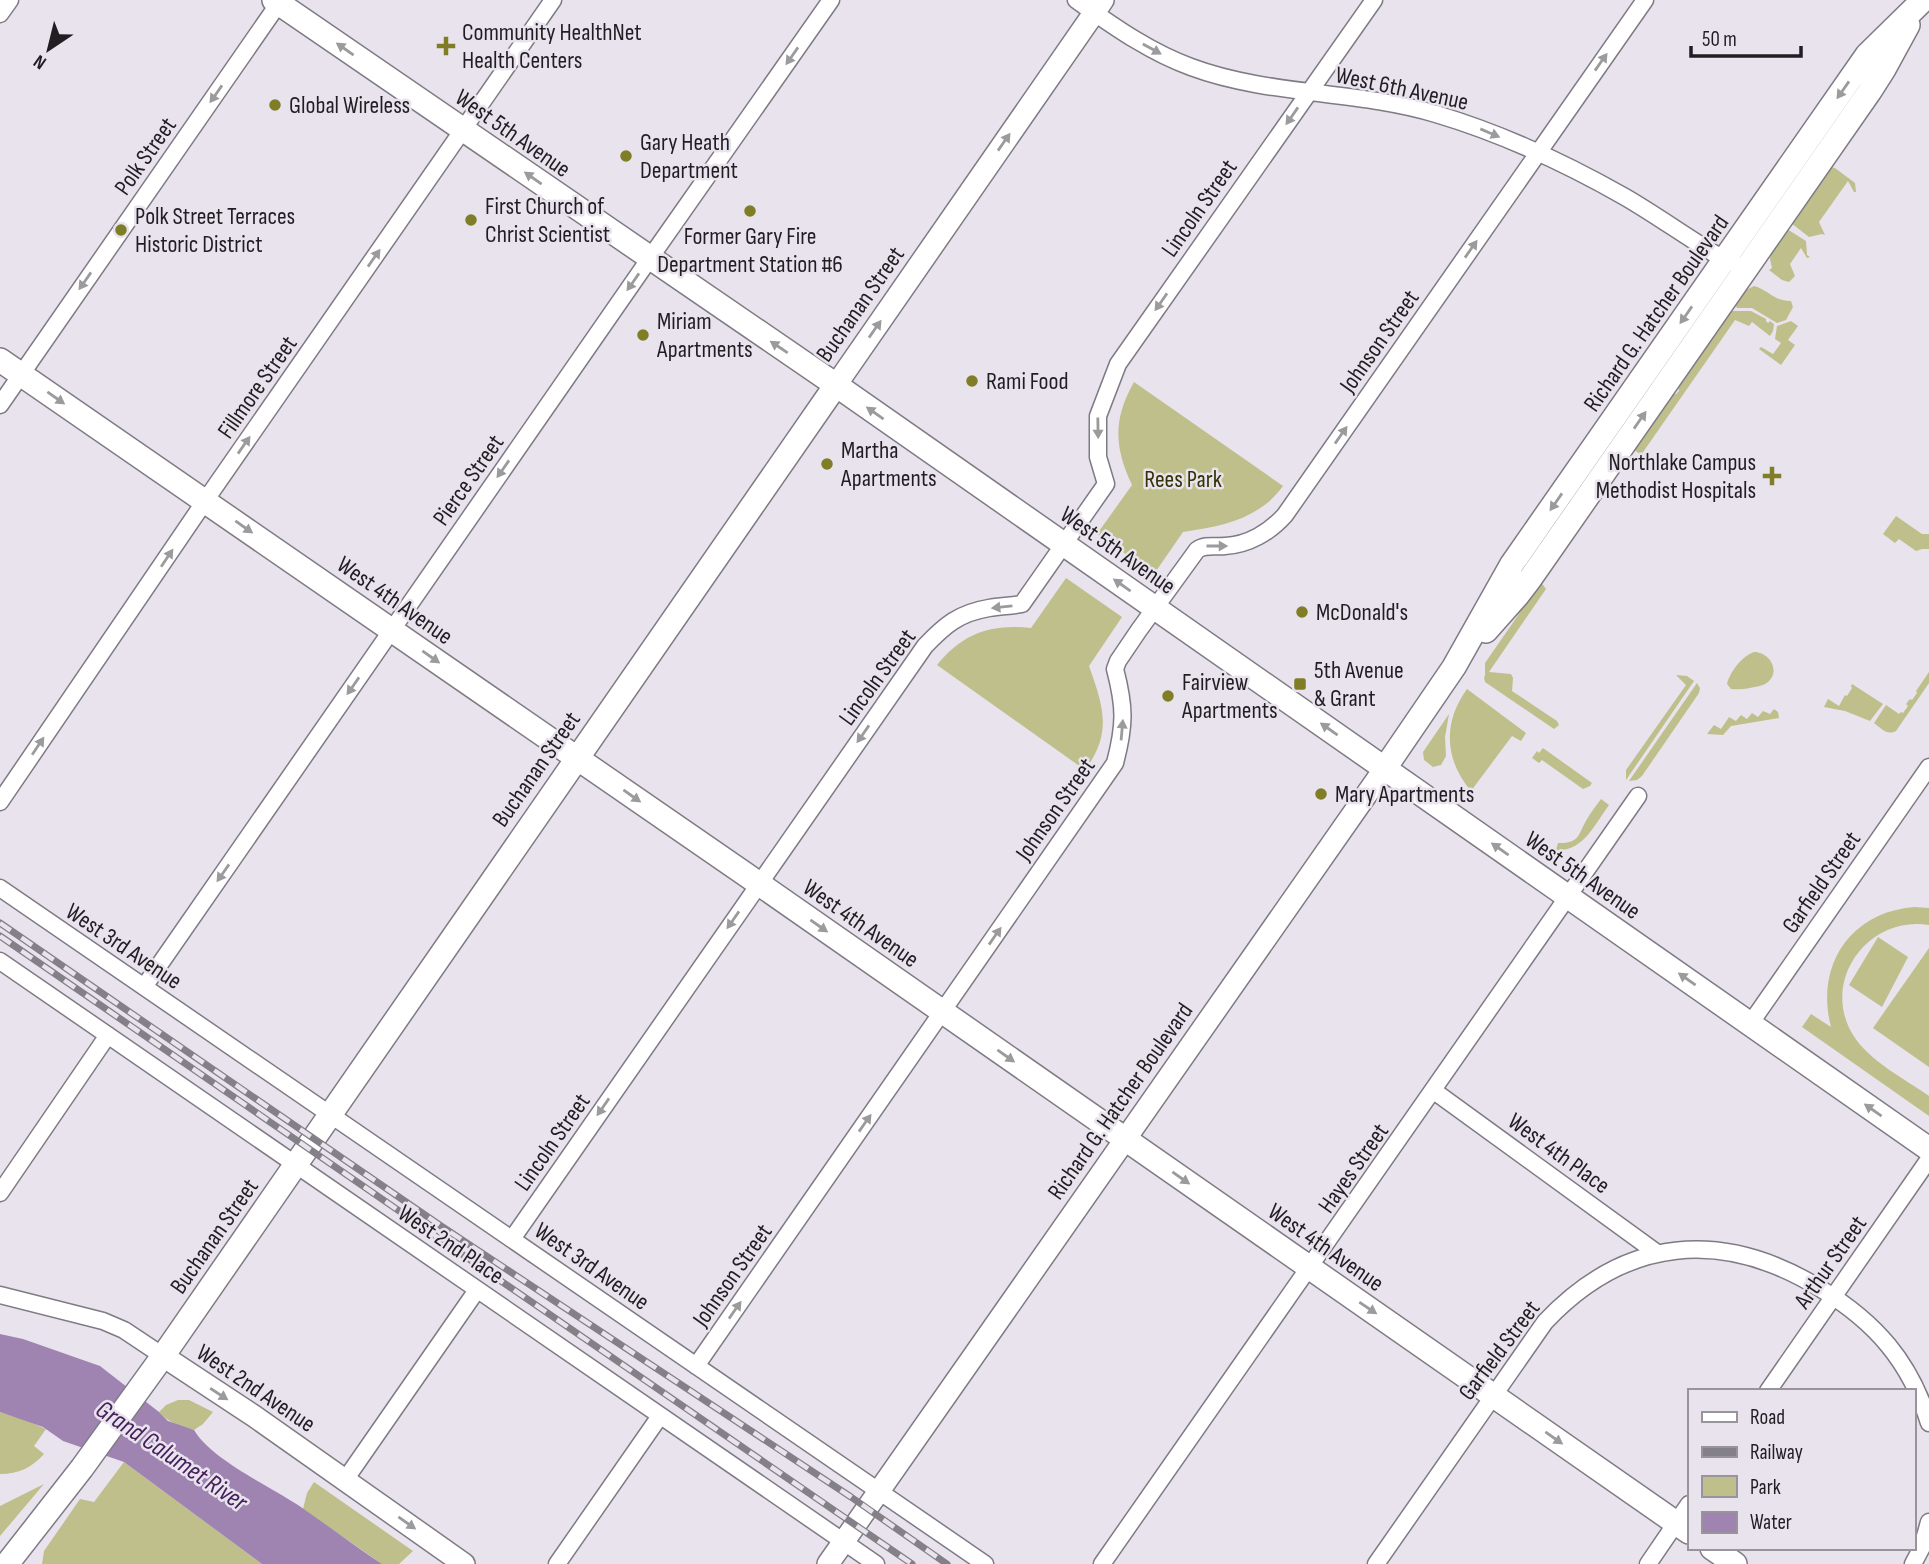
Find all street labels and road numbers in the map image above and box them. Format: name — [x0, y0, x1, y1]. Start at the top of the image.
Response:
street label: West 6th Avenue — [1333, 60, 1471, 117]
street label: West 5th Avenue — [449, 83, 576, 184]
street label: Polk Street — [108, 112, 183, 201]
street label: Lincoln Street — [1155, 154, 1243, 263]
street label: Richard G. Hatcher Boulevard — [1578, 209, 1735, 417]
street label: Buchanan Street — [810, 241, 911, 368]
street label: Johnson Street — [1333, 284, 1425, 399]
street label: Fillmore Street — [211, 330, 303, 444]
street label: Pierce Street — [427, 429, 510, 531]
street label: West 5th Avenue — [1054, 500, 1181, 601]
street label: West 4th Avenue — [331, 550, 458, 651]
street label: Lincoln Street — [833, 623, 922, 731]
street label: Buchanan Street — [486, 706, 587, 833]
street label: Johnson Street — [1009, 752, 1101, 867]
street label: West 5th Avenue — [1519, 825, 1646, 926]
street label: Garfield Street — [1776, 826, 1867, 939]
street label: West 4th Avenue — [797, 873, 924, 974]
street label: West 3rd Avenue — [60, 897, 187, 996]
street label: Richard G. Hatcher Boulevard — [1042, 997, 1199, 1205]
street label: Lincoln Street — [508, 1088, 596, 1197]
street label: West 4th Place — [1502, 1107, 1615, 1200]
street label: Hayes Street — [1312, 1118, 1395, 1219]
street label: Buchanan Street — [164, 1173, 265, 1300]
street label: West 4th Avenue — [1262, 1197, 1389, 1298]
street label: West 2nd Place — [392, 1198, 509, 1290]
street label: Arthur Street — [1787, 1210, 1873, 1315]
street label: West 3rd Avenue — [529, 1216, 655, 1317]
street label: Johnson Street — [686, 1218, 778, 1333]
street label: Garfield Street — [1453, 1295, 1546, 1406]
street label: West 2nd Avenue — [191, 1338, 321, 1439]

